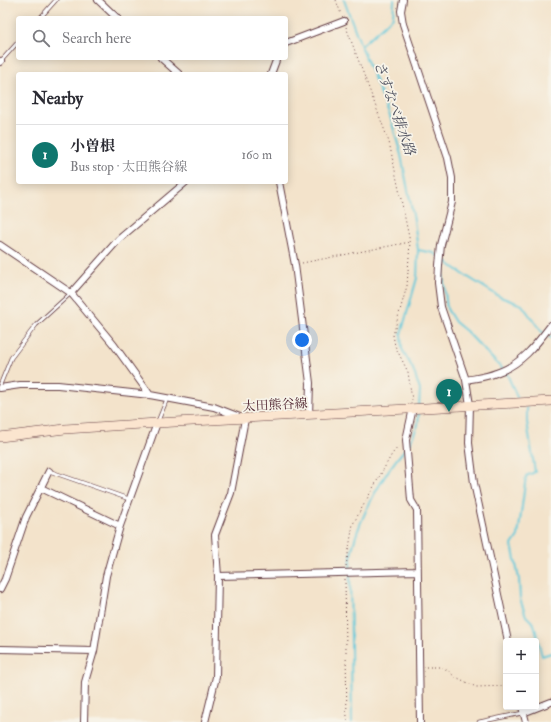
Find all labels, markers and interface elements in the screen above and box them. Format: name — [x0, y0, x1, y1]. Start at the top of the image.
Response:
search box — [16, 16, 288, 60]
icon: search — [30, 27, 52, 49]
text: Search here — [62, 29, 131, 48]
water label: さすなべ排水路 — [371, 59, 419, 158]
text: Nearby — [32, 88, 83, 109]
text: 小曽根 — [70, 137, 115, 156]
text: 1 — [43, 147, 47, 163]
text: 160 m — [241, 147, 272, 163]
text: Bus stop · 太田熊谷線 — [70, 159, 187, 175]
your location — [292, 330, 312, 350]
pin: 1 — [436, 379, 462, 412]
street label: 太田熊谷線 — [242, 395, 308, 415]
map controls — [503, 638, 539, 710]
button: + — [503, 638, 539, 674]
button: − — [503, 674, 539, 710]

